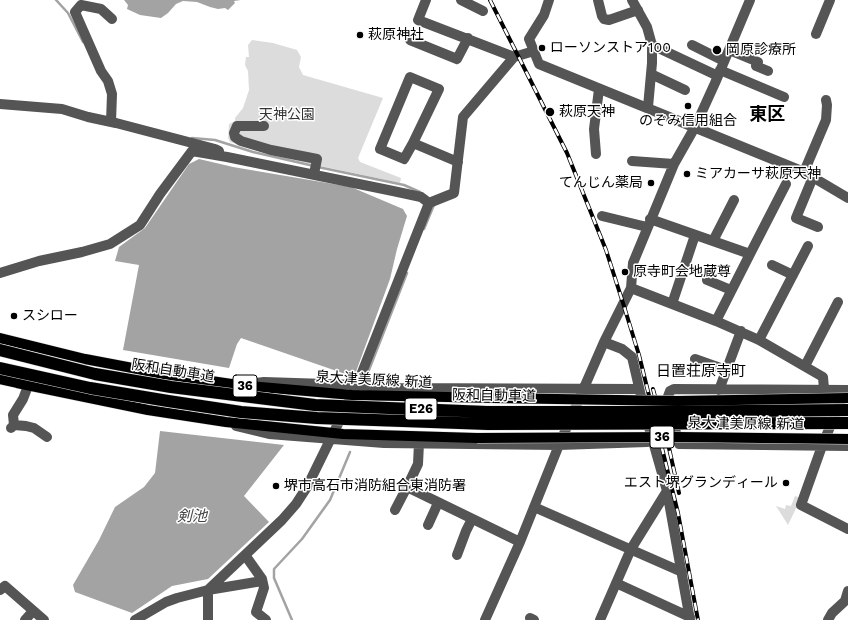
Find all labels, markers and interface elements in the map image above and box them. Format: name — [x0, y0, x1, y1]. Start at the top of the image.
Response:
place label: 萩原神社 — [368, 27, 424, 43]
marker: 萩原神社 — [355, 30, 365, 40]
place label: ローソンストア100 — [550, 40, 671, 56]
place label: 岡原診療所 — [726, 42, 796, 58]
marker: ローソンストア100 — [537, 43, 547, 53]
marker: 岡原診療所 — [711, 44, 723, 56]
marker: のぞみ信用組合 — [683, 101, 693, 111]
place label: 萩原天神 — [559, 104, 615, 120]
district label: 東区 — [749, 104, 785, 126]
marker: 萩原天神 — [544, 106, 556, 118]
park label: 天神公園 — [259, 107, 315, 123]
place label: のぞみ信用組合 — [639, 113, 737, 129]
place label: ミアカーサ萩原天神 — [695, 166, 821, 182]
marker: ミアカーサ萩原天神 — [682, 169, 692, 179]
place label: てんじん薬局 — [559, 175, 643, 191]
marker: てんじん薬局 — [646, 178, 656, 188]
place label: 原寺町会地蔵尊 — [633, 264, 731, 280]
marker: 原寺町会地蔵尊 — [620, 267, 630, 277]
place label: スシロー — [22, 308, 78, 324]
marker: スシロー — [9, 311, 19, 321]
street label: 阪和自動車道 — [130, 356, 216, 386]
district label: 日置荘原寺町 — [656, 363, 746, 381]
street label: 泉大津美原線 新道 — [315, 369, 433, 391]
road number: 36 — [233, 375, 257, 397]
street label: 阪和自動車道 — [452, 387, 536, 405]
road number: E26 — [405, 398, 437, 420]
street label: 泉大津美原線 新道 — [687, 415, 805, 433]
road number: 36 — [650, 426, 674, 448]
place label: エスト堺グランディール — [624, 475, 778, 491]
place label: 堺市高石市消防組合東消防署 — [284, 478, 466, 494]
marker: エスト堺グランディール — [781, 478, 791, 488]
marker: 堺市高石市消防組合東消防署 — [271, 481, 281, 491]
water label: 剣池 — [177, 508, 207, 526]

